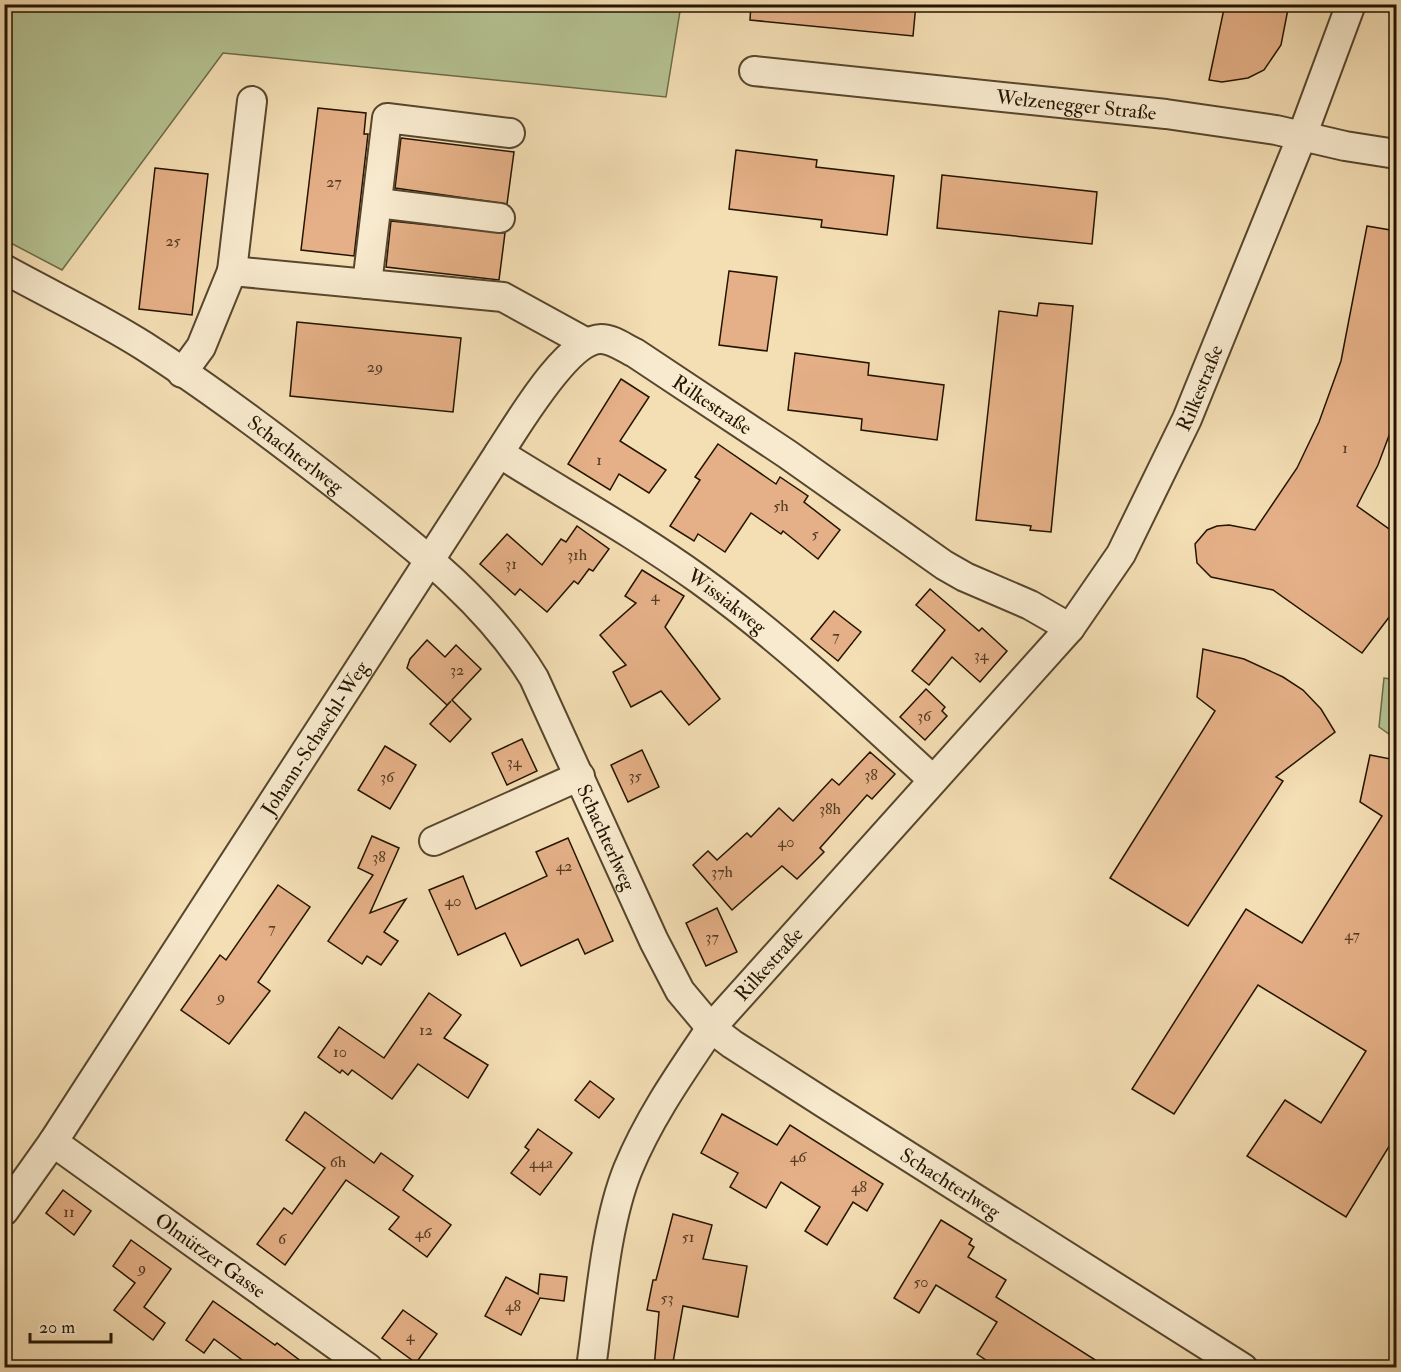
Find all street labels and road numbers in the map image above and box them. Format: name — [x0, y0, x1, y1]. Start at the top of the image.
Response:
street label: Welzenegger Straße — [994, 84, 1158, 125]
street label: Rilkestraße — [1171, 341, 1228, 435]
street label: Rilkestraße — [668, 369, 757, 440]
street label: Schachterlweg — [243, 410, 350, 499]
street label: Wissiakweg — [682, 562, 773, 640]
street label: Johann-Schaschl-Weg — [255, 655, 374, 821]
street label: Schachterlweg — [572, 780, 642, 895]
street label: Rilkestraße — [729, 922, 808, 1006]
street label: Schachterlweg — [896, 1142, 1006, 1225]
street label: Olmützer Gasse — [150, 1207, 271, 1303]

